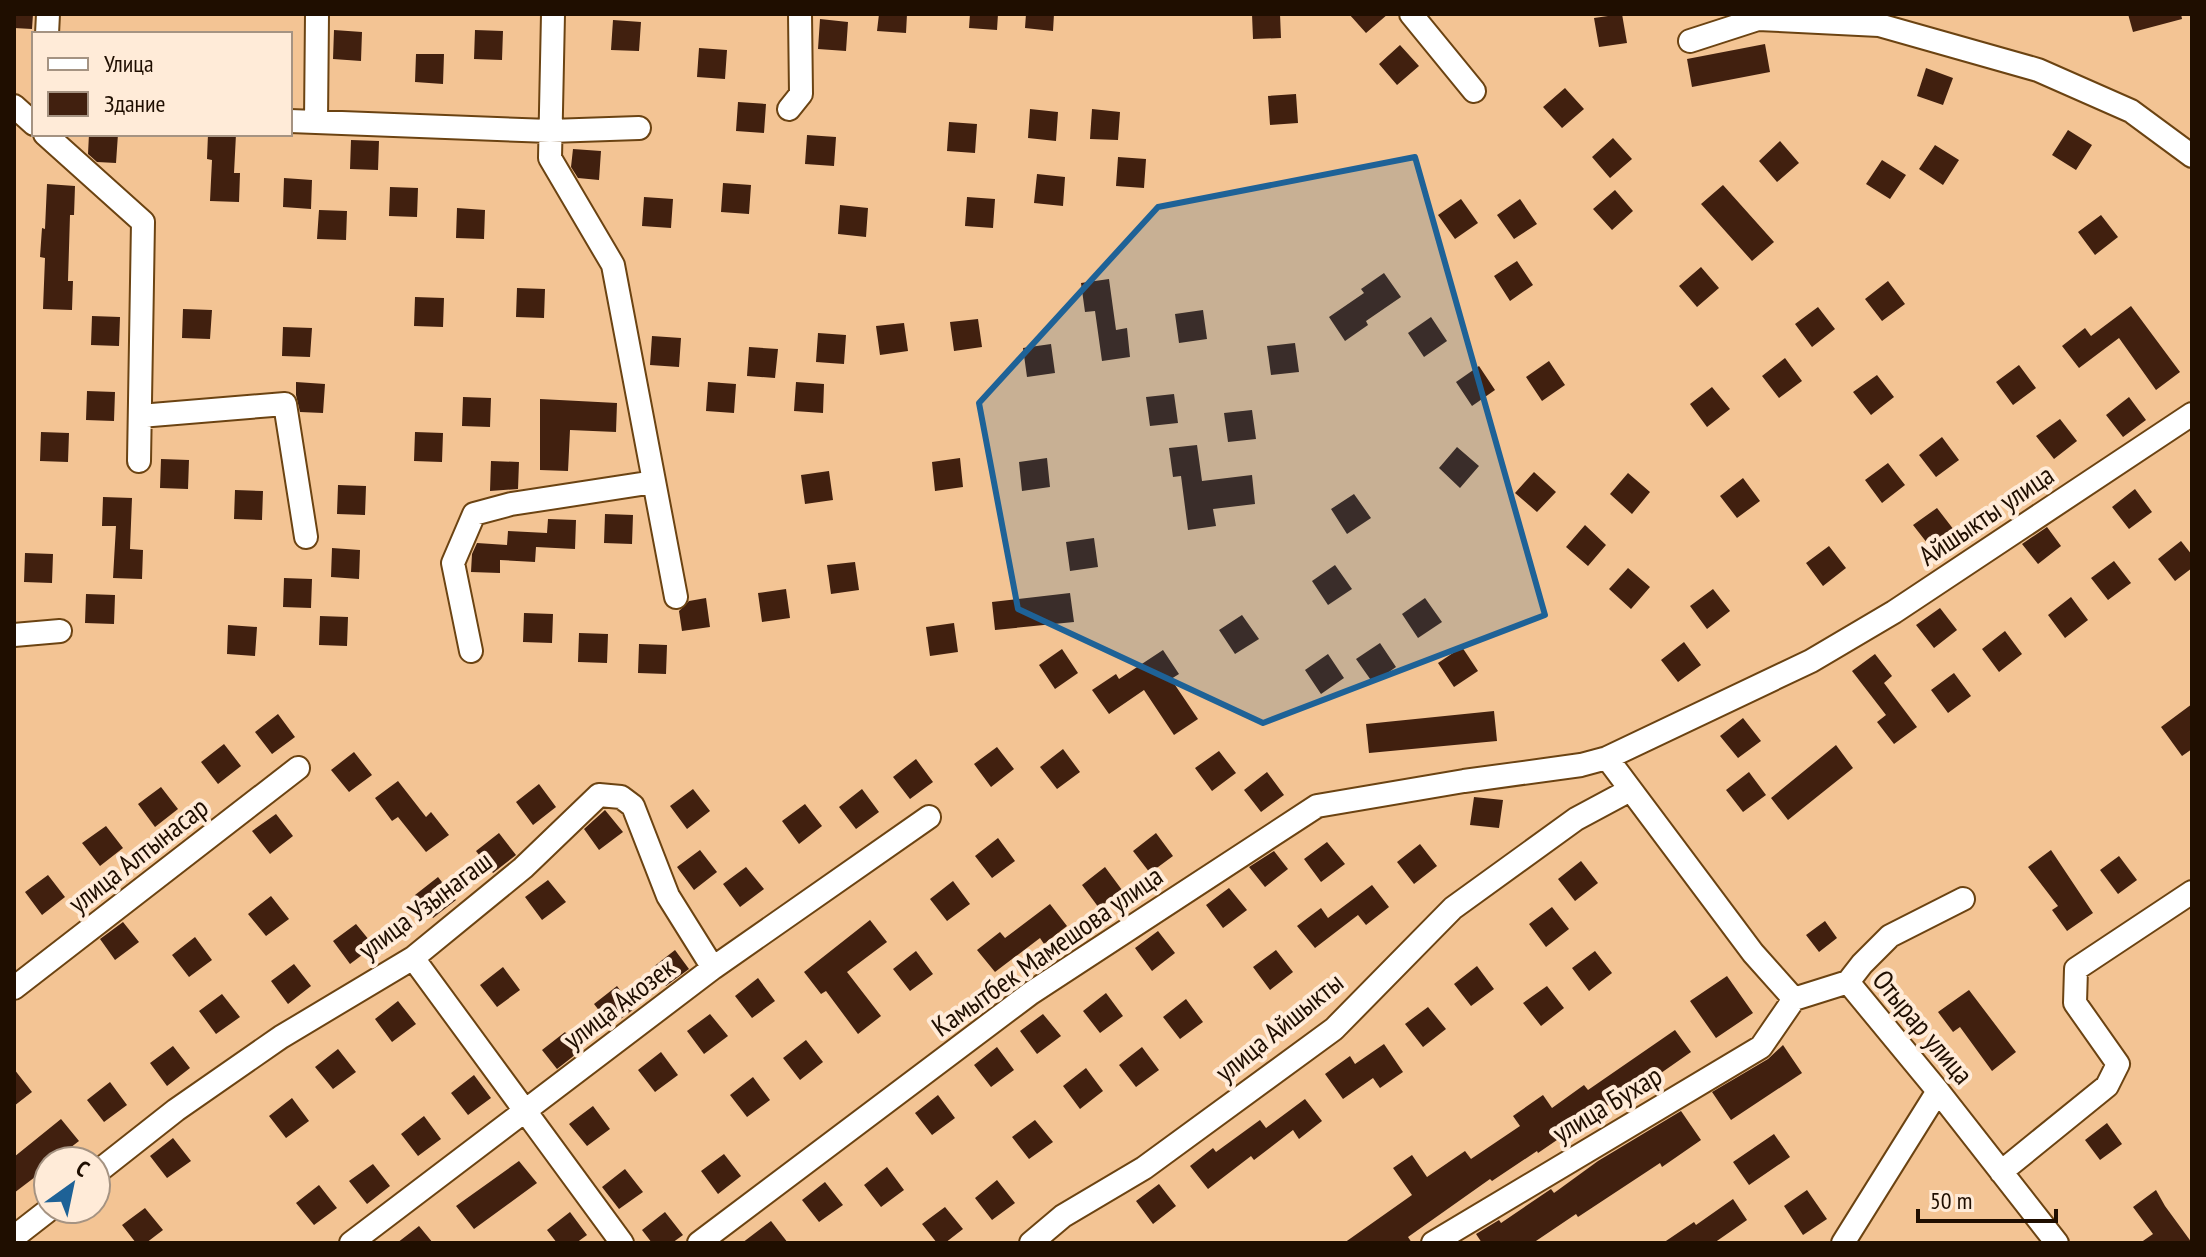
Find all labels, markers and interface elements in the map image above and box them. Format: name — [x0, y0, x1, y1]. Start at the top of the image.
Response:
legend — [32, 32, 292, 136]
text: Улица — [104, 48, 154, 79]
text: Здание — [104, 88, 165, 119]
street label: Айшыкты улица — [1911, 456, 2060, 573]
street label: улица Алтынасар — [60, 788, 215, 921]
street label: улица Узынагаш — [350, 842, 499, 967]
street label: Камытбек Мамешова улица — [924, 857, 1169, 1044]
street label: улица Акозек — [555, 948, 682, 1057]
street label: Отырар улица — [1865, 962, 1982, 1091]
street label: улица Айшыкты — [1207, 964, 1350, 1090]
street label: улица Бухар — [1545, 1056, 1668, 1151]
north arrow — [32, 1145, 112, 1225]
text: С — [71, 1154, 95, 1183]
scale bar — [1918, 1173, 2056, 1223]
text: 50 m — [1930, 1185, 1972, 1216]

